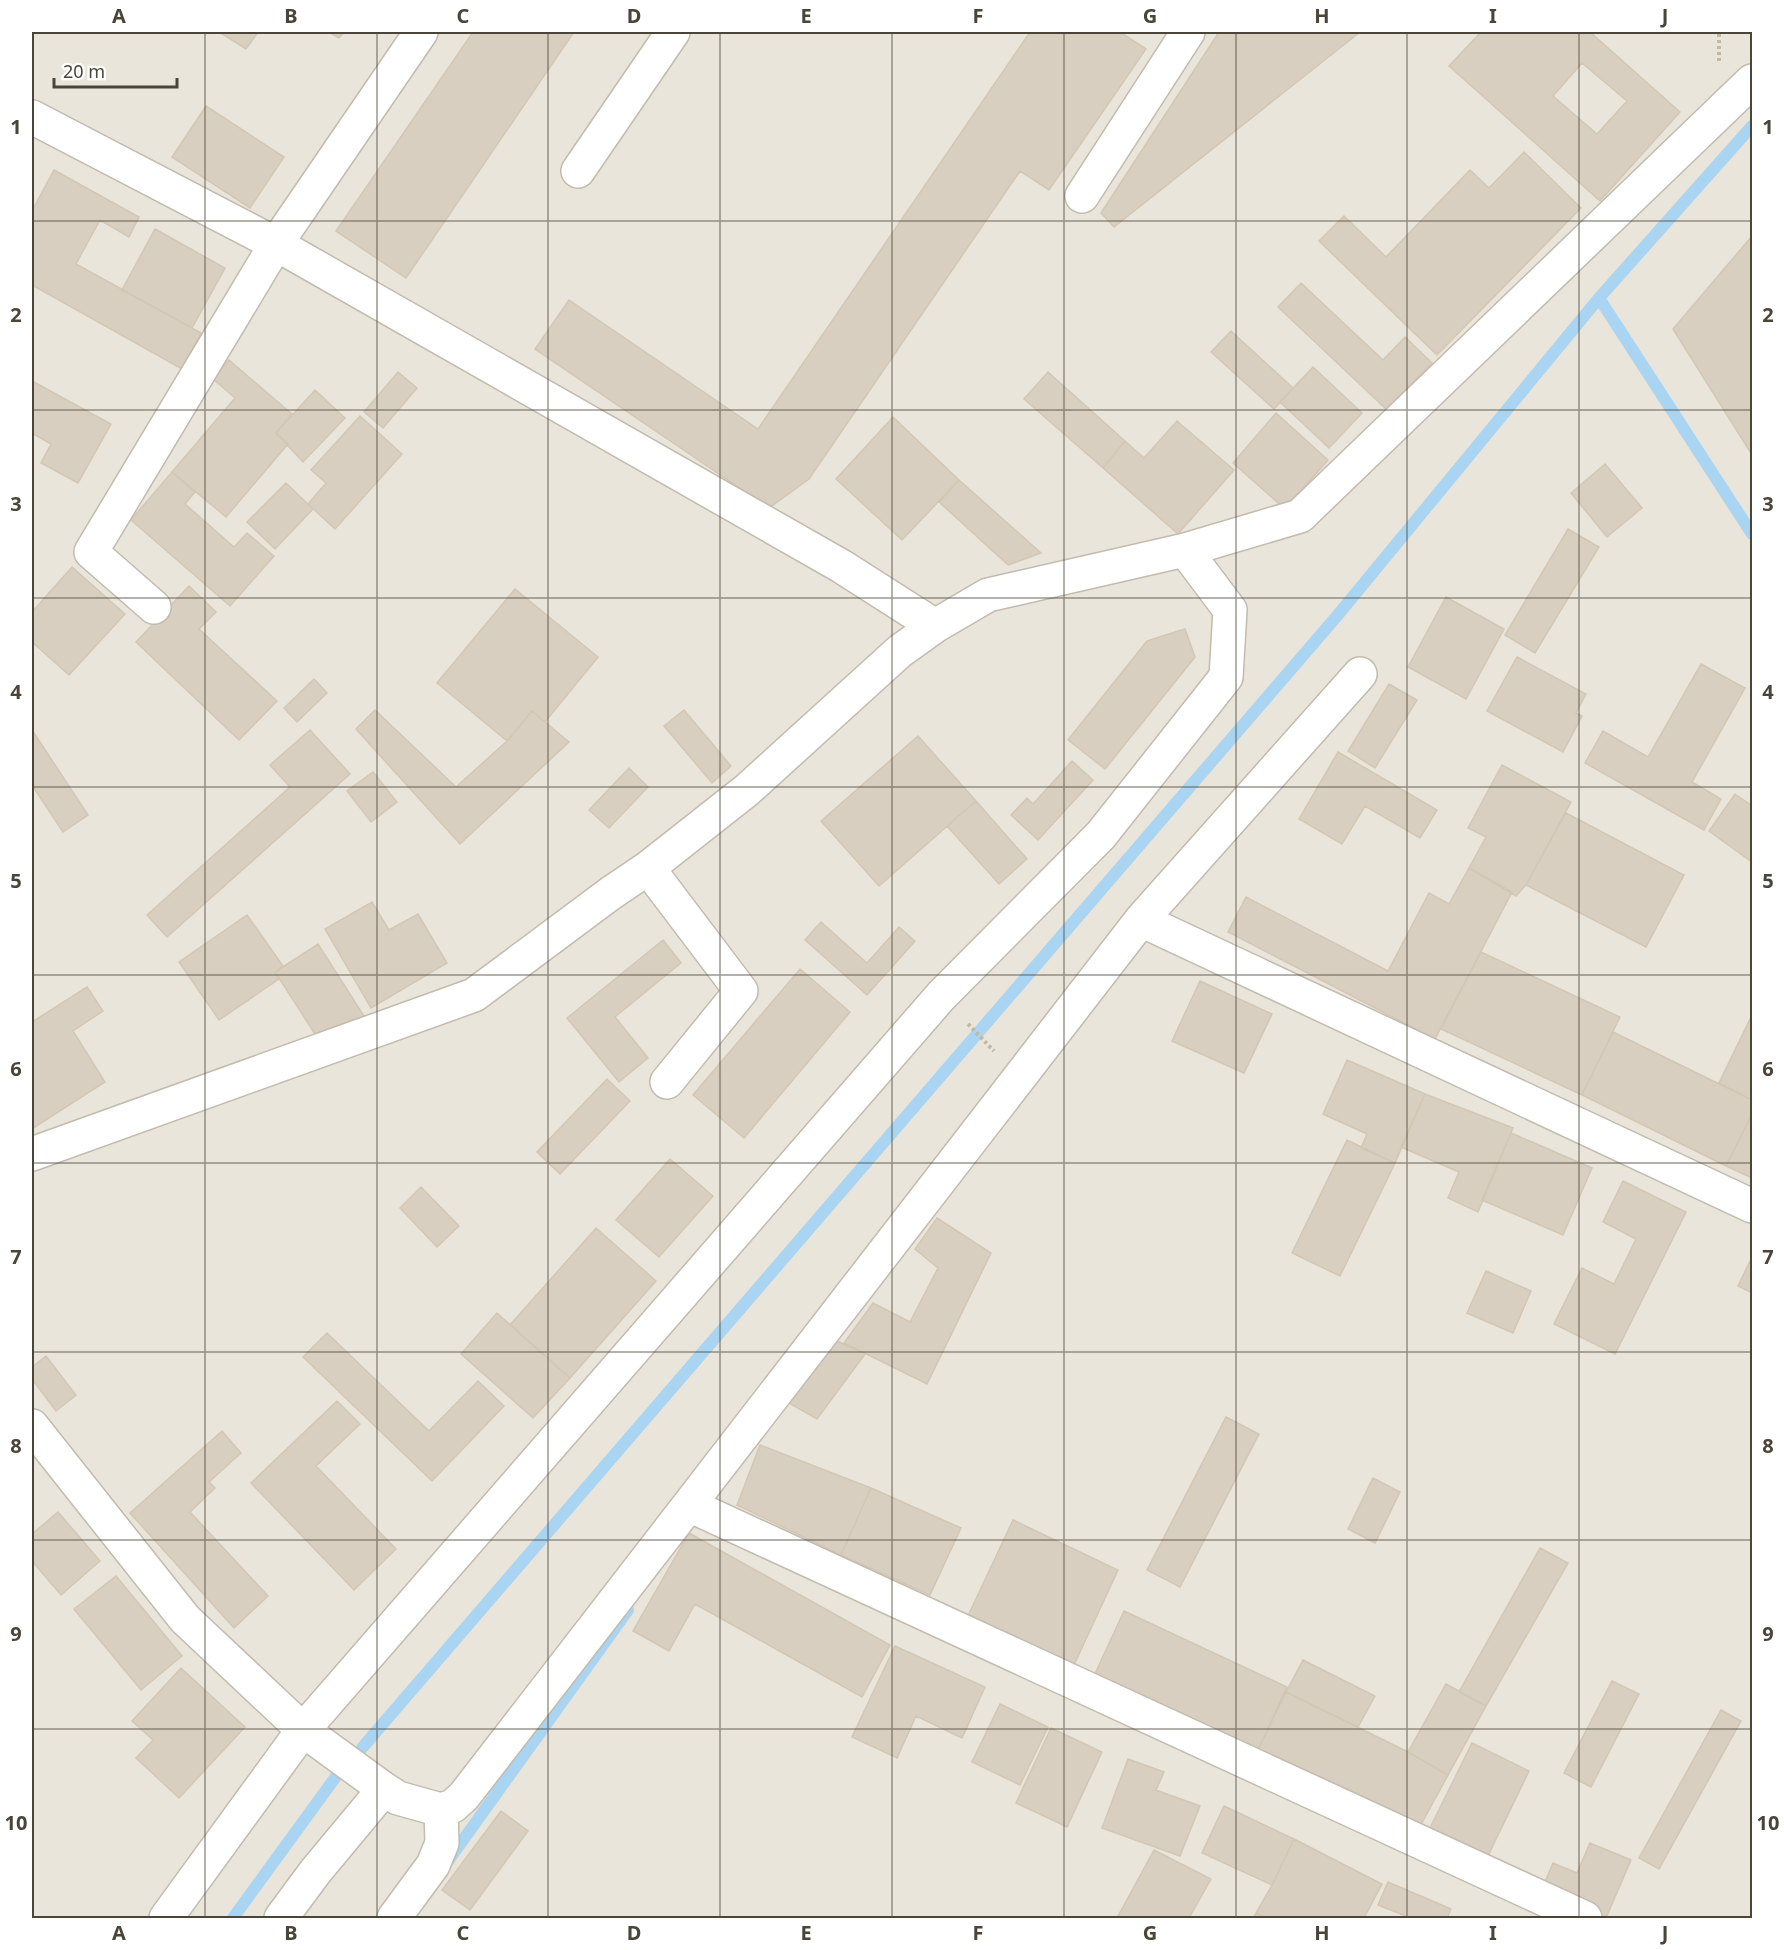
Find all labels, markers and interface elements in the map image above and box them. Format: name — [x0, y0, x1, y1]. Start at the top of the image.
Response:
text: A — [112, 2, 126, 29]
text: B — [284, 2, 298, 29]
text: C — [457, 2, 470, 29]
text: D — [627, 2, 641, 29]
text: E — [800, 2, 812, 29]
text: F — [973, 2, 983, 29]
text: G — [1143, 2, 1157, 29]
text: H — [1314, 2, 1330, 29]
text: I — [1489, 2, 1497, 29]
text: J — [1660, 2, 1668, 29]
scale bar — [54, 51, 177, 89]
text: 20 m — [63, 59, 105, 83]
text: 1 — [10, 113, 22, 140]
text: 1 — [1762, 113, 1774, 140]
text: 2 — [10, 301, 22, 328]
text: 2 — [1762, 301, 1774, 328]
text: 3 — [10, 490, 22, 517]
text: 3 — [1762, 490, 1774, 517]
text: 4 — [10, 678, 22, 705]
text: 4 — [1762, 678, 1774, 705]
text: 5 — [10, 867, 22, 894]
text: 5 — [1762, 867, 1774, 894]
text: 6 — [10, 1055, 22, 1082]
text: 6 — [1762, 1055, 1774, 1082]
text: 7 — [10, 1243, 22, 1270]
text: 7 — [1762, 1243, 1774, 1270]
text: 8 — [10, 1432, 22, 1459]
text: 8 — [1762, 1432, 1774, 1459]
text: 9 — [10, 1620, 22, 1647]
text: 9 — [1762, 1620, 1774, 1647]
text: 10 — [5, 1809, 27, 1836]
text: 10 — [1757, 1809, 1779, 1836]
text: A — [112, 1919, 126, 1946]
text: B — [284, 1919, 298, 1946]
text: C — [457, 1919, 470, 1946]
text: D — [627, 1919, 641, 1946]
text: E — [800, 1919, 812, 1946]
text: F — [973, 1919, 983, 1946]
text: G — [1143, 1919, 1157, 1946]
text: H — [1314, 1919, 1330, 1946]
text: I — [1489, 1919, 1497, 1946]
text: J — [1660, 1919, 1668, 1946]

